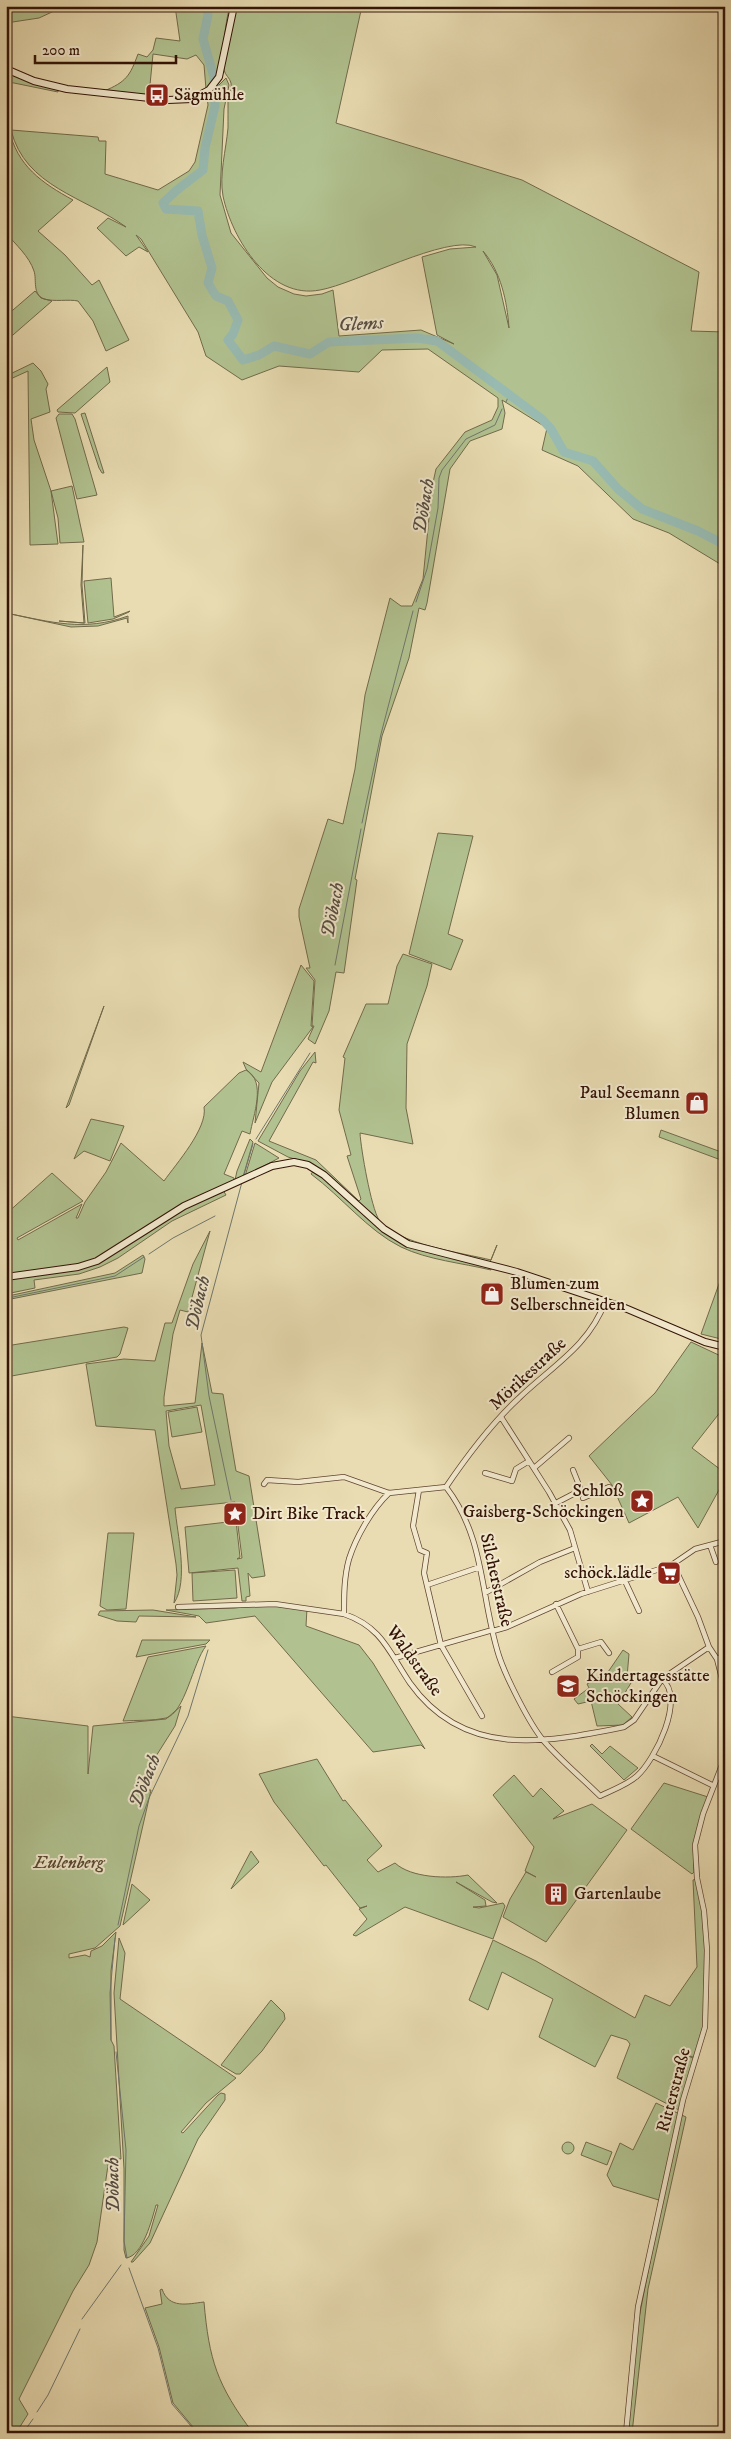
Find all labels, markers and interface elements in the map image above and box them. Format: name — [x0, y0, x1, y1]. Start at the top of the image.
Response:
scale bar — [35, 32, 176, 64]
text: 200 m — [42, 41, 80, 60]
bus stop icon: Sägmühle — [144, 82, 170, 108]
place label: Sägmühle — [174, 84, 244, 106]
water label: Glems — [338, 311, 385, 337]
water label: Döbach — [408, 476, 440, 535]
water label: Döbach — [316, 880, 350, 939]
place label: Paul Seemann Blumen — [580, 1082, 681, 1125]
shop icon: Paul Seemann Blumen — [684, 1090, 710, 1116]
water label: Döbach — [181, 1273, 216, 1333]
place label: Blumen zum Selberschneiden — [510, 1273, 626, 1316]
shop icon: Blumen zum Selberschneiden — [479, 1281, 505, 1307]
street label: Mörikestraße — [485, 1333, 571, 1415]
place label: Schloß Gaisberg-Schöckingen — [463, 1480, 625, 1523]
place icon: Schloß Gaisberg-Schöckingen — [629, 1488, 655, 1514]
place icon: Dirt Bike Track — [222, 1501, 248, 1527]
place label: Dirt Bike Track — [252, 1503, 365, 1525]
street label: Silcherstraße — [475, 1531, 517, 1629]
supermarket icon: schöck.lädle — [656, 1560, 682, 1586]
place label: schöck.lädle — [564, 1562, 652, 1584]
street label: Waldstraße — [380, 1621, 447, 1701]
place label: Kindertagesstätte Schöckingen — [586, 1665, 710, 1708]
school or university icon: Kindertagesstätte Schöckingen — [555, 1673, 581, 1699]
water label: Döbach — [124, 1751, 166, 1811]
park label: Eulenberg — [33, 1852, 106, 1874]
building icon: Gartenlaube — [543, 1881, 569, 1907]
place label: Gartenlaube — [574, 1883, 661, 1905]
street label: Ritterstraße — [652, 2045, 696, 2135]
water label: Döbach — [101, 2157, 125, 2213]

